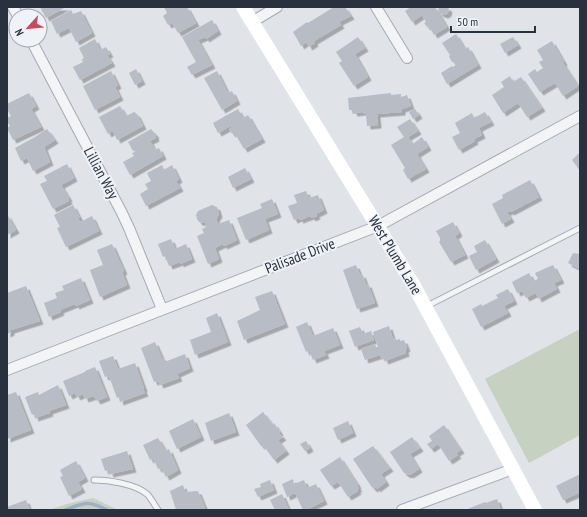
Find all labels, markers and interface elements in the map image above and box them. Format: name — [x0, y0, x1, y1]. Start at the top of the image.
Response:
north arrow — [8, 8, 48, 48]
scale bar — [451, 8, 535, 34]
text: 50 m — [457, 14, 478, 29]
text: N — [11, 27, 27, 38]
street label: Lillian Way — [80, 143, 123, 202]
street label: West Plumb Lane — [364, 212, 427, 298]
street label: Palisade Drive — [262, 234, 337, 278]

